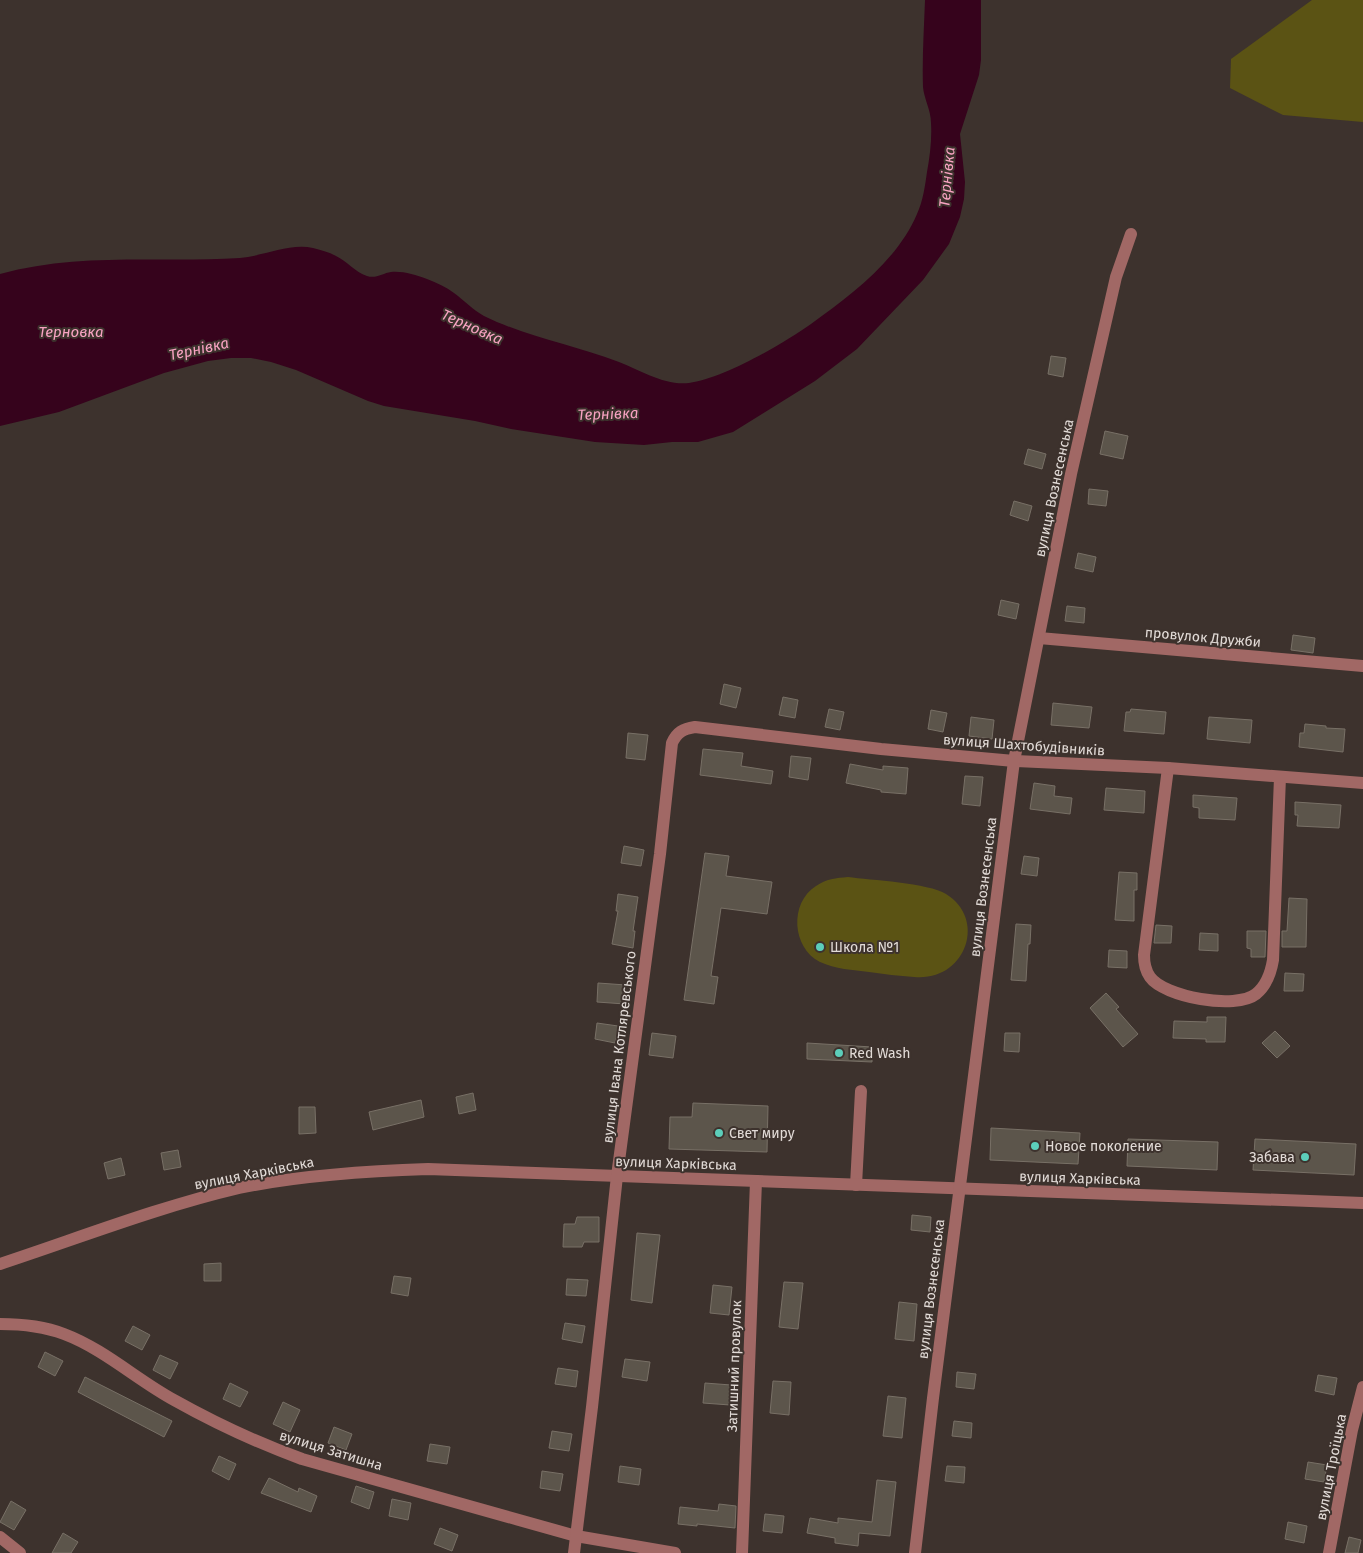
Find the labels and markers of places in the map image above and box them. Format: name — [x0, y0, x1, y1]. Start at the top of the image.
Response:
place label: Школа №1 — [830, 939, 899, 956]
marker: Школа №1 — [814, 941, 826, 953]
place label: Red Wash — [849, 1045, 910, 1062]
marker: Red Wash — [833, 1047, 845, 1059]
place label: Свет миру — [729, 1125, 795, 1142]
marker: Свет миру — [713, 1127, 725, 1139]
place label: Новое поколение — [1045, 1138, 1162, 1155]
marker: Новое поколение — [1029, 1140, 1041, 1152]
place label: Забава — [1249, 1149, 1295, 1166]
marker: Забава — [1299, 1151, 1311, 1163]

